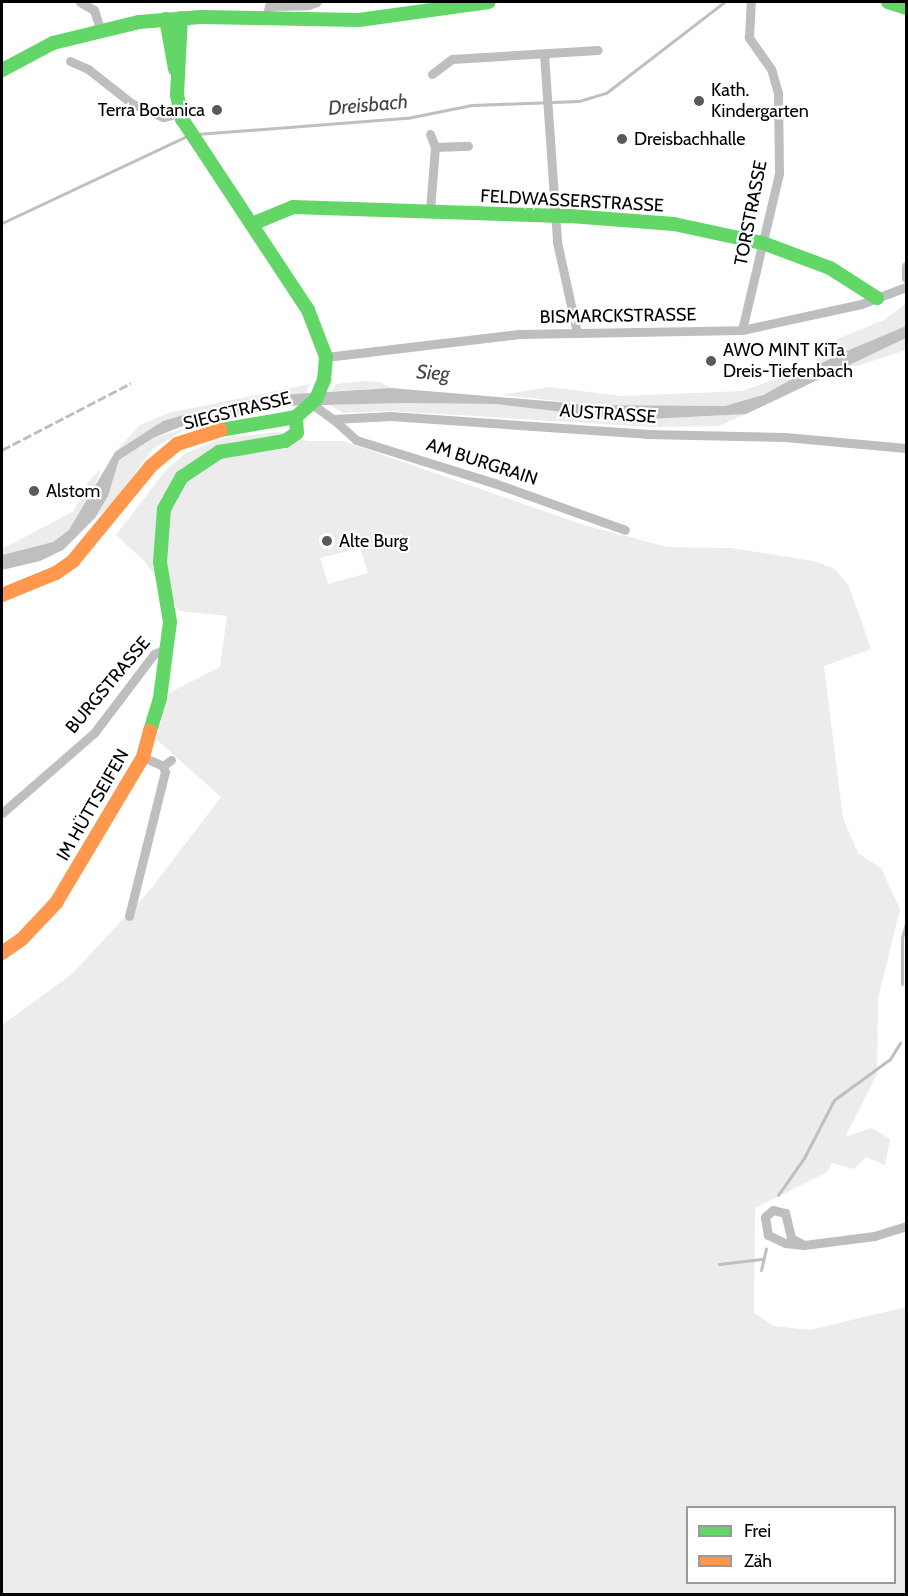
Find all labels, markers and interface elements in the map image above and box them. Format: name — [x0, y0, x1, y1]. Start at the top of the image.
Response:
place label: Kath. Kindergarten — [711, 80, 809, 122]
water label: Dreisbach — [327, 90, 409, 120]
marker: Kath. Kindergarten — [692, 94, 706, 108]
place label: Terra Botanica — [98, 99, 205, 121]
marker: Terra Botanica — [210, 103, 224, 117]
place label: Dreisbachhalle — [634, 128, 745, 150]
marker: Dreisbachhalle — [615, 132, 629, 146]
street label: TORSTRASSE — [730, 158, 772, 268]
street label: FELDWASSERSTRASSE — [480, 185, 664, 217]
street label: BISMARCKSTRASSE — [540, 304, 696, 328]
place label: AWO MINT KiTa Dreis-Tiefenbach — [723, 340, 853, 382]
marker: AWO MINT KiTa Dreis-Tiefenbach — [704, 354, 718, 368]
water label: Sieg — [416, 360, 450, 386]
street label: SIEGSTRASSE — [181, 387, 293, 435]
street label: AUSTRASSE — [559, 400, 657, 428]
street label: AM BURGRAIN — [424, 434, 540, 490]
place label: Alstom — [46, 480, 100, 502]
marker: Alstom — [27, 484, 41, 498]
place label: Alte Burg — [339, 530, 408, 552]
marker: Alte Burg — [320, 534, 334, 548]
street label: BURGSTRASSE — [61, 632, 155, 738]
street label: IM HÜTTSEIFEN — [52, 745, 134, 865]
legend — [686, 1506, 896, 1584]
text: Frei — [744, 1520, 771, 1542]
text: Zäh — [744, 1550, 772, 1572]

